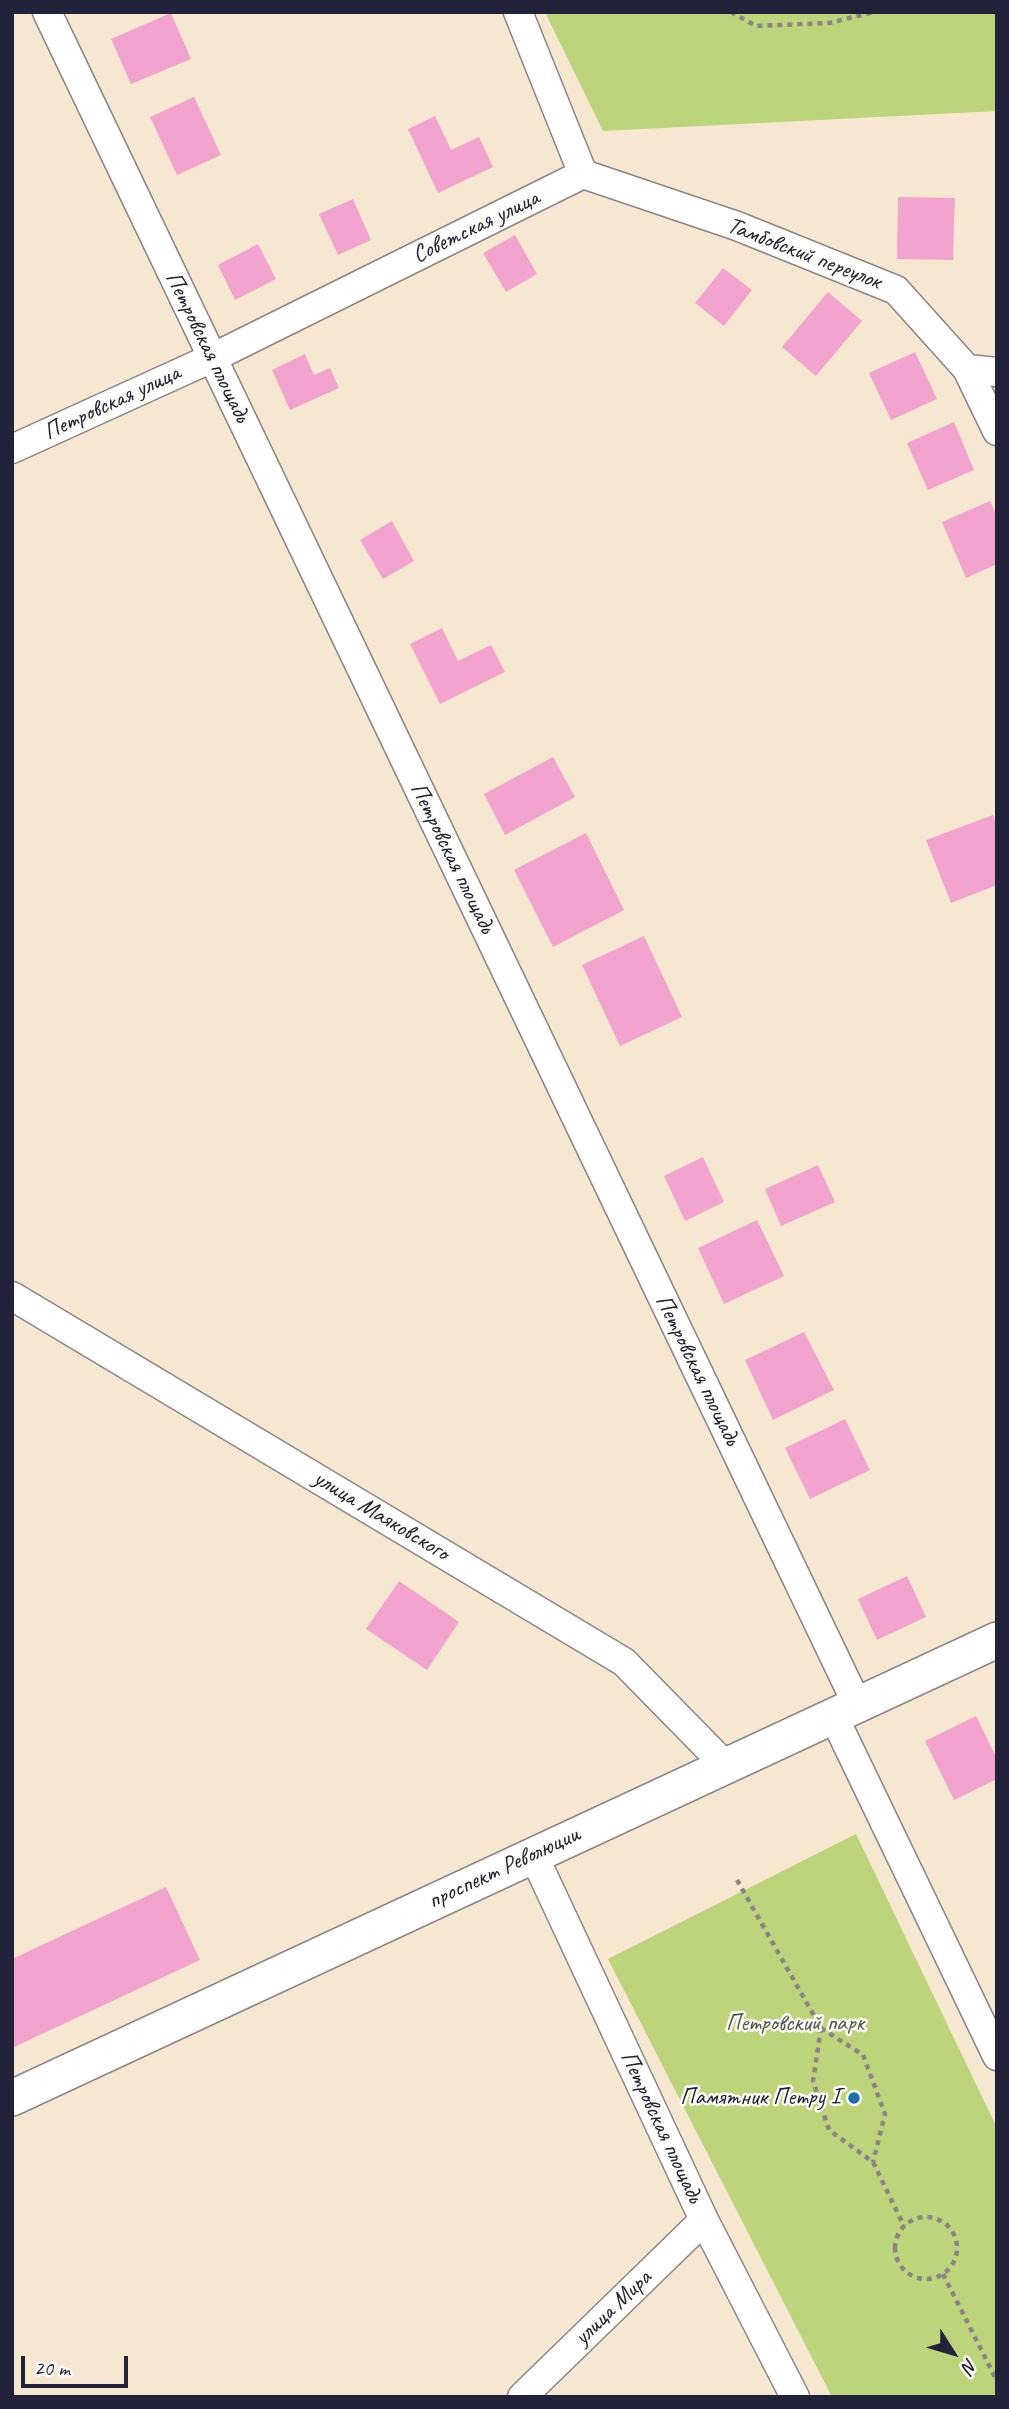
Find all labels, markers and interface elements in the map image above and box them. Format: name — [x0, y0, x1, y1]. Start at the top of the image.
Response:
street label: Советская улица — [408, 184, 544, 270]
street label: Тамбовский переулок — [723, 211, 885, 297]
street label: Петровская площадь — [158, 267, 256, 427]
street label: Петровская улица — [39, 359, 185, 447]
street label: Петровская площадь — [403, 778, 501, 938]
street label: Петровская площадь — [648, 1290, 746, 1450]
street label: улица Маяковского — [308, 1464, 454, 1568]
street label: проспект Революции — [423, 1820, 585, 1916]
park label: Петровский парк — [726, 2010, 864, 2038]
street label: Петровская площадь — [613, 2047, 709, 2207]
place label: Памятник Петру I — [680, 2084, 840, 2112]
marker: Памятник Петру I — [846, 2090, 862, 2106]
street label: улица Мира — [568, 2264, 658, 2352]
north arrow — [918, 2318, 988, 2388]
scale bar — [24, 2342, 131, 2386]
text: N — [957, 2354, 983, 2378]
text: 20 m — [34, 2355, 70, 2381]

